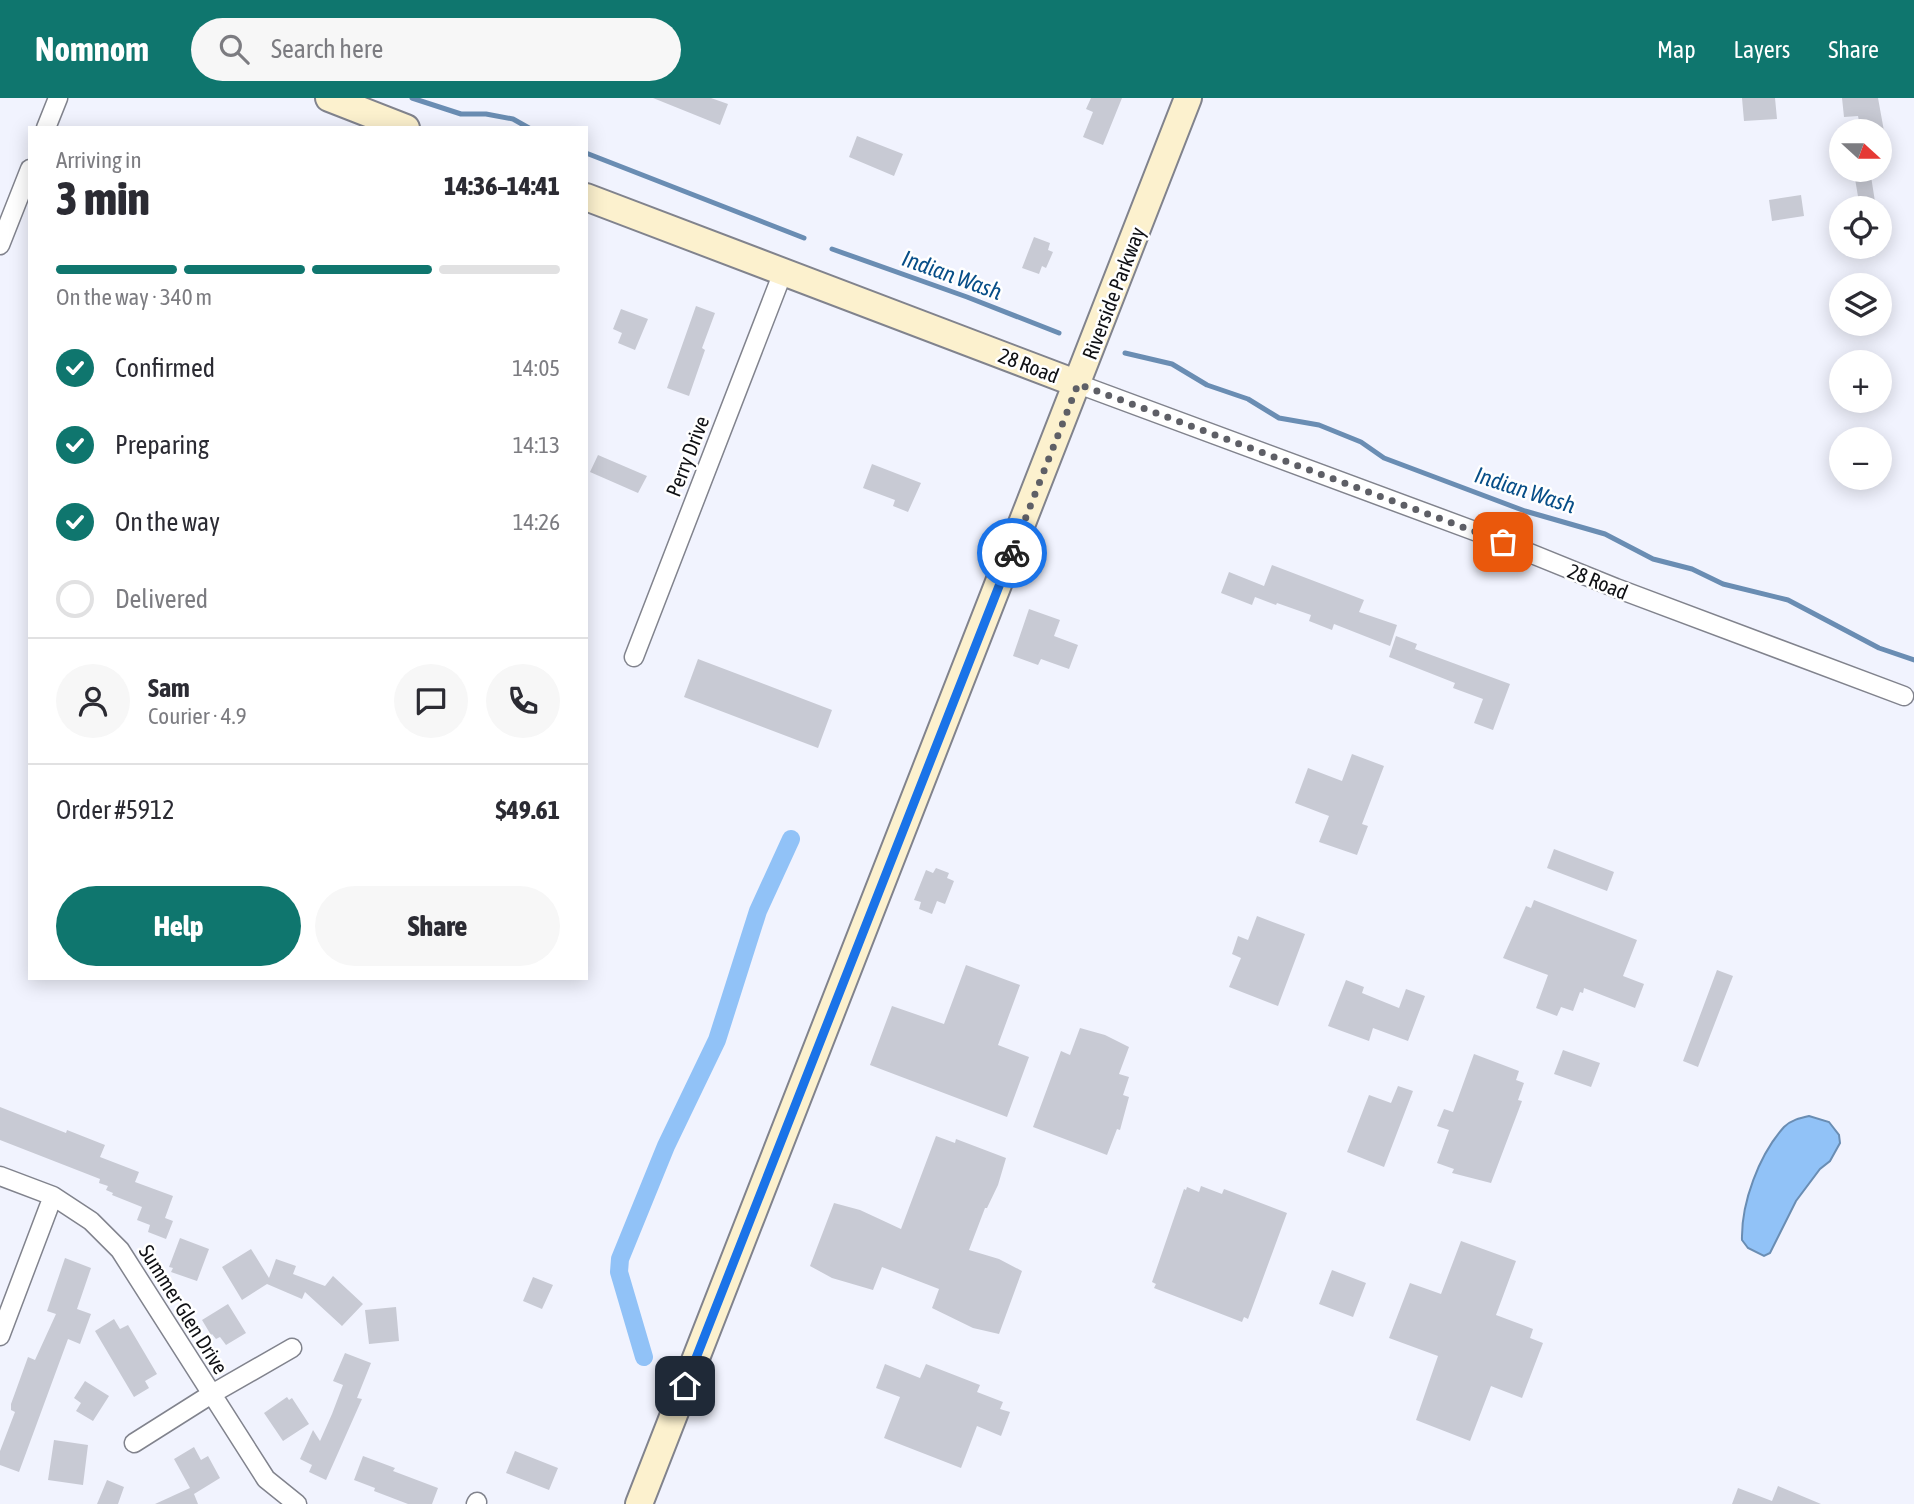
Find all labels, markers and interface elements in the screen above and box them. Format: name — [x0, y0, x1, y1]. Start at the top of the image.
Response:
search box — [191, 18, 681, 81]
text: Nomnom — [35, 30, 149, 68]
icon: search — [215, 30, 253, 68]
text: Search here — [271, 34, 383, 64]
text: Map — [1657, 36, 1696, 63]
text: Layers — [1734, 36, 1790, 63]
text: Share — [1828, 36, 1879, 63]
north arrow — [1829, 119, 1892, 182]
map controls — [1829, 119, 1892, 490]
text: Arriving in — [56, 147, 142, 173]
text: 14:36–14:41 — [444, 171, 560, 201]
text: 3 min — [56, 172, 150, 225]
button: locate — [1829, 196, 1892, 259]
street label: Riverside Parkway — [1077, 223, 1149, 363]
water label: Indian Wash — [899, 245, 1005, 305]
button: layers — [1829, 273, 1892, 336]
text: On the way · 340 m — [56, 284, 212, 310]
street label: 28 Road — [995, 343, 1063, 387]
icon: check — [56, 349, 94, 387]
button: + — [1829, 350, 1892, 413]
text: Confirmed — [115, 353, 215, 383]
text: 14:05 — [512, 355, 560, 381]
street label: Perry Drive — [661, 412, 713, 500]
icon: check — [56, 426, 94, 464]
button: − — [1829, 427, 1892, 490]
text: Preparing — [115, 430, 209, 460]
text: 14:13 — [513, 432, 560, 458]
water label: Indian Wash — [1471, 462, 1579, 518]
icon: check — [56, 503, 94, 541]
text: On the way — [115, 507, 220, 537]
text: 14:26 — [513, 509, 560, 535]
pin — [1473, 512, 1533, 572]
courier — [977, 518, 1047, 588]
icon: bag — [1484, 523, 1522, 561]
icon: bike — [993, 534, 1031, 572]
street label: 28 Road — [1564, 558, 1632, 604]
text: Delivered — [115, 584, 208, 614]
button: person — [56, 664, 130, 738]
button: chat — [394, 664, 468, 738]
button: phone — [486, 664, 560, 738]
text: Sam — [148, 673, 190, 703]
text: Courier · 4.9 — [148, 703, 247, 729]
text: Order #5912 — [56, 795, 175, 825]
text: $49.61 — [496, 795, 560, 825]
button: Help — [56, 886, 301, 966]
button: Share — [315, 886, 560, 966]
street label: Summer Glen Drive — [135, 1240, 233, 1378]
pin — [655, 1356, 715, 1416]
icon: home — [666, 1367, 704, 1405]

